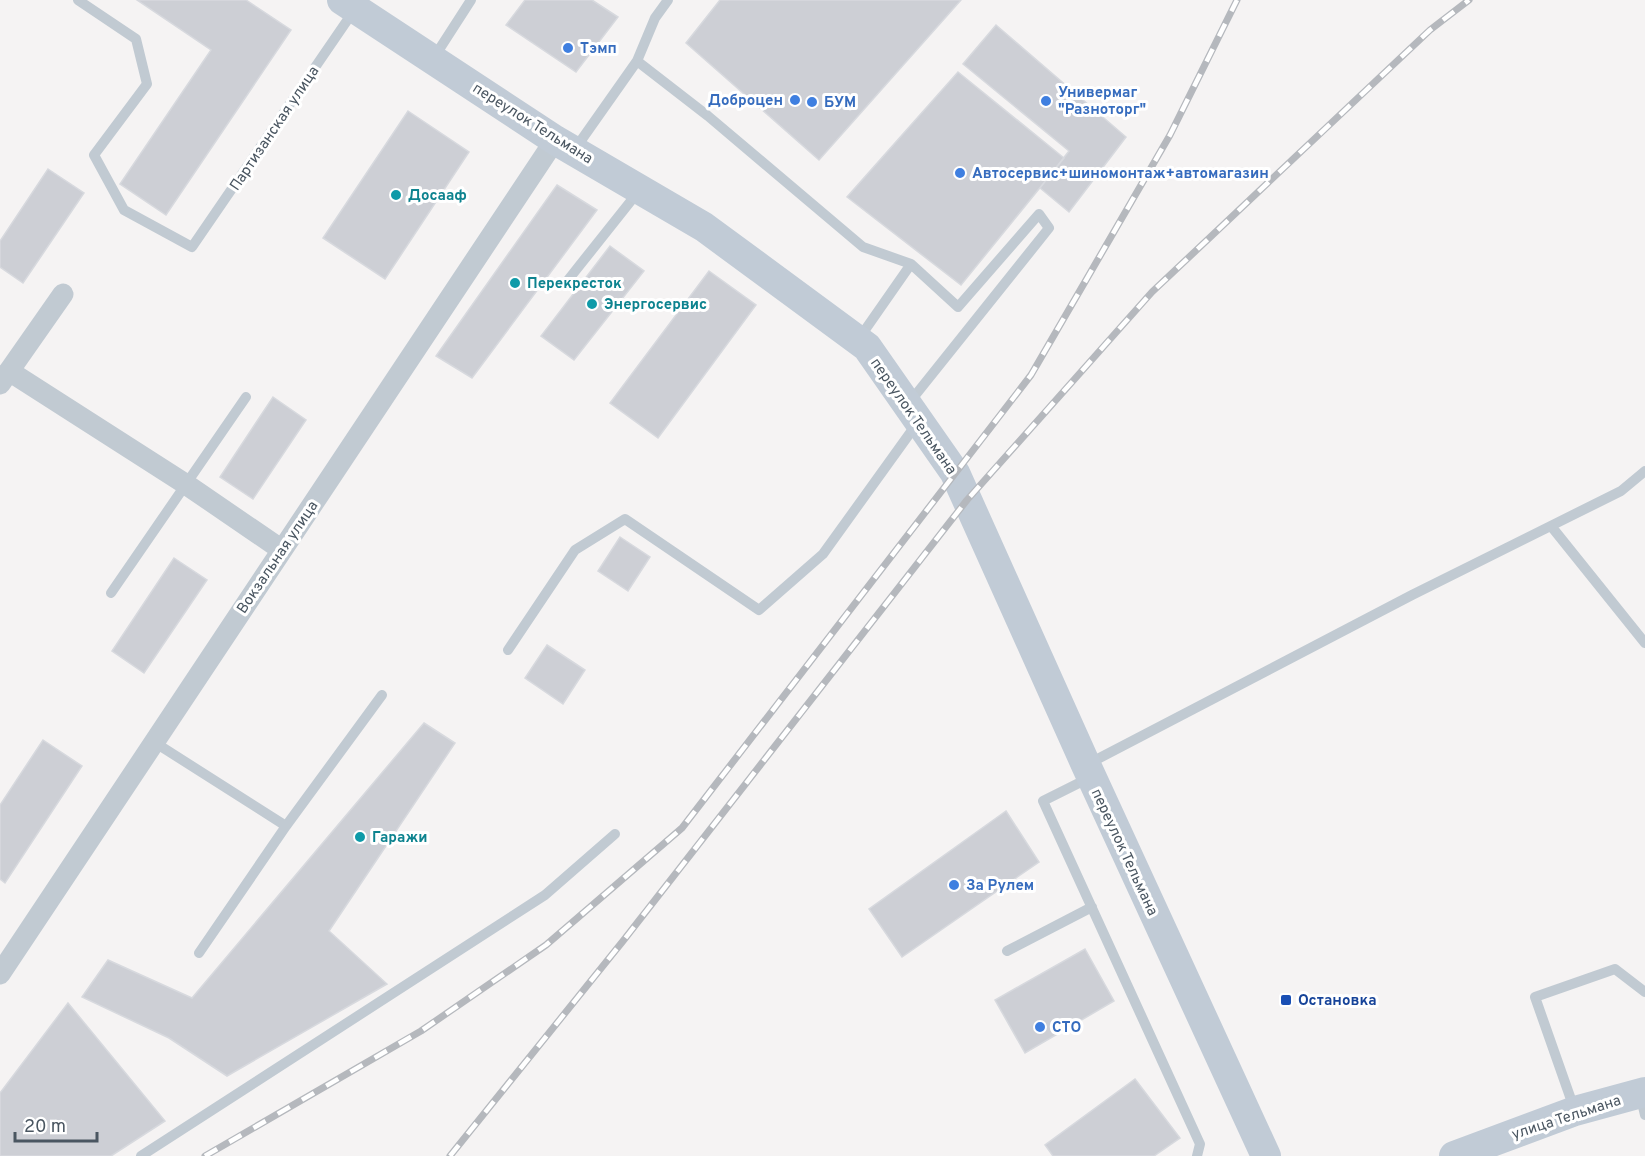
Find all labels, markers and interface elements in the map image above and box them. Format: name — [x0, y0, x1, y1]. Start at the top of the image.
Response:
place label: Тэмп — [580, 40, 617, 59]
marker: Тэмп — [561, 41, 575, 55]
street label: Партизанская улица — [226, 63, 324, 195]
street label: переулок Тельмана — [469, 80, 596, 169]
place label: Универмаг "Разноторг" — [1058, 84, 1146, 120]
place label: Доброцен — [708, 92, 783, 111]
marker: Доброцен — [788, 93, 802, 107]
place label: БУМ — [824, 94, 856, 113]
marker: Универмаг "Разноторг" — [1039, 94, 1053, 108]
marker: БУМ — [805, 95, 819, 109]
place label: Автосервис+шиномонтаж+автомагазин — [972, 165, 1269, 184]
marker: Автосервис+шиномонтаж+автомагазин — [953, 166, 967, 180]
place label: Досааф — [408, 187, 467, 206]
marker: Досааф — [389, 188, 403, 202]
place label: Перекресток — [527, 275, 622, 294]
marker: Перекресток — [508, 276, 522, 290]
place label: Энергосервис — [604, 296, 707, 315]
marker: Энергосервис — [585, 297, 599, 311]
street label: переулок Тельмана — [865, 355, 960, 479]
street label: Вокзальная улица — [233, 498, 323, 618]
street label: переулок Тельмана — [1086, 786, 1161, 919]
place label: Гаражи — [372, 829, 428, 848]
marker: Гаражи — [353, 830, 367, 844]
place label: За Рулем — [966, 877, 1034, 896]
marker: За Рулем — [947, 878, 961, 892]
place label: Остановка — [1298, 992, 1377, 1011]
marker: Остановка — [1279, 993, 1293, 1007]
place label: СТО — [1052, 1019, 1081, 1038]
marker: СТО — [1033, 1020, 1047, 1034]
street label: улица Тельмана — [1509, 1092, 1624, 1145]
scale bar — [15, 1105, 98, 1143]
text: 20 m — [24, 1116, 66, 1139]

